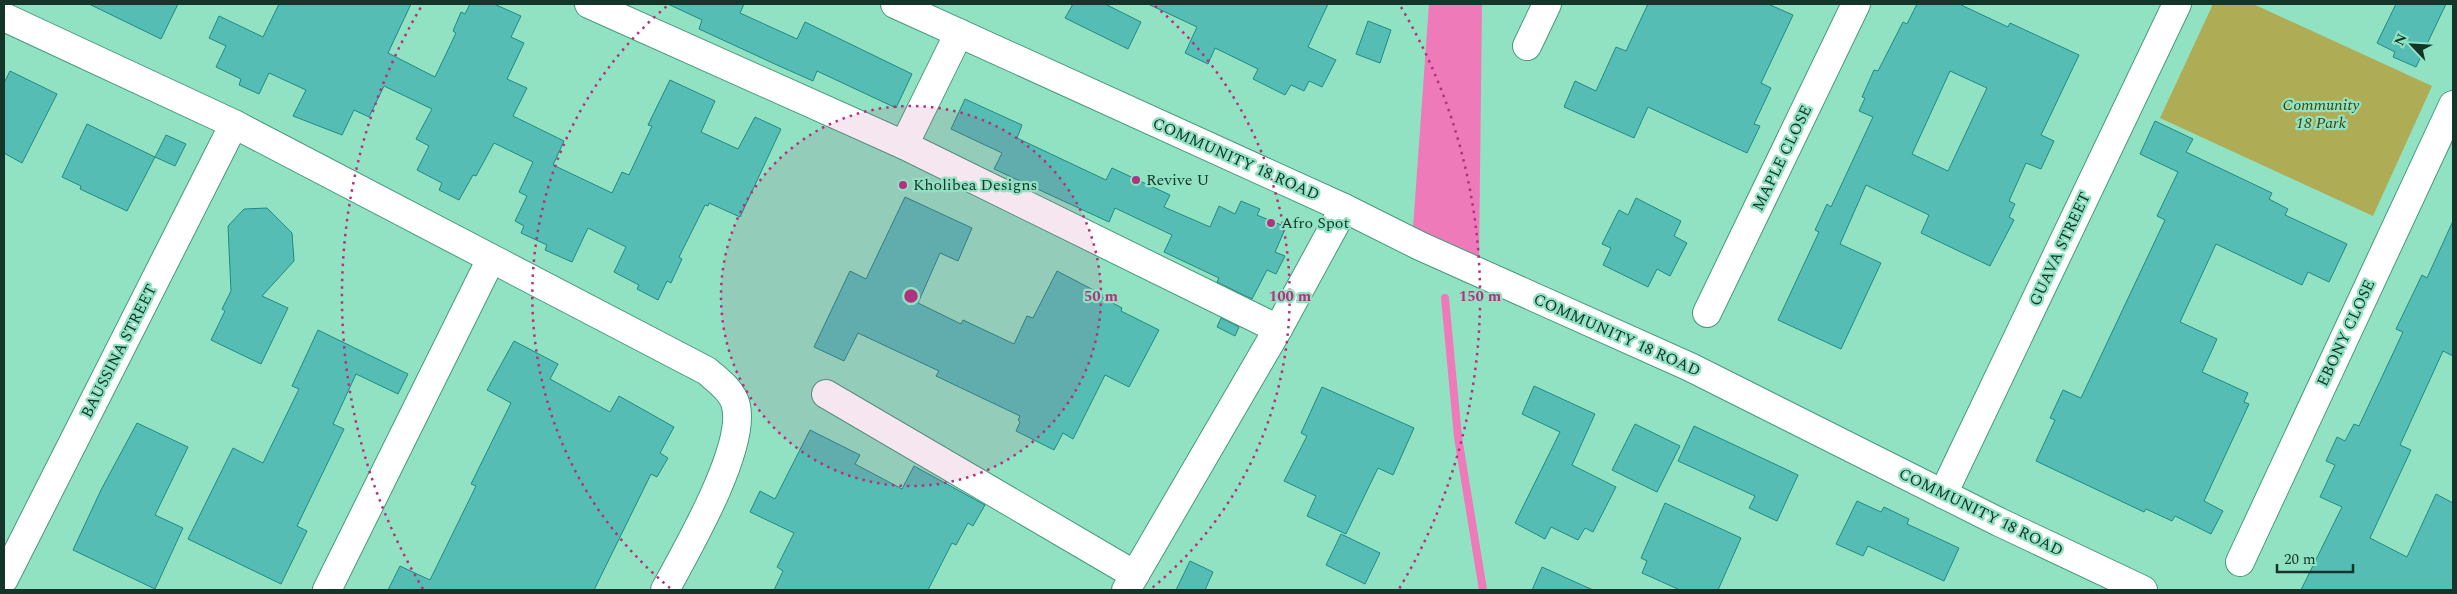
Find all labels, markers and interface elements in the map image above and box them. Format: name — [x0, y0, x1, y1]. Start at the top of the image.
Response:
north arrow — [2387, 20, 2437, 70]
text: N — [2389, 30, 2413, 49]
park label: Community 18 Park — [2282, 93, 2360, 135]
street label: MAPLE CLOSE — [1746, 101, 1818, 215]
street label: COMMUNITY 18 ROAD — [1149, 111, 1323, 207]
place label: Revive U — [1146, 168, 1209, 192]
place label: Kholibea Designs — [913, 173, 1037, 197]
marker: Revive U — [1130, 174, 1142, 186]
marker: Kholibea Designs — [897, 179, 909, 191]
street label: GUAVA STREET — [2023, 188, 2097, 310]
place label: Afro Spot — [1281, 211, 1349, 235]
marker: Afro Spot — [1265, 217, 1277, 229]
street label: EBONY CLOSE — [2311, 275, 2381, 391]
street label: BAUSSINA STREET — [75, 280, 163, 422]
text: 50 m — [1084, 285, 1119, 308]
text: 100 m — [1269, 285, 1312, 308]
text: 150 m — [1459, 285, 1502, 308]
centre of rings — [902, 287, 920, 305]
street label: COMMUNITY 18 ROAD — [1530, 287, 1704, 383]
street label: COMMUNITY 18 ROAD — [1895, 462, 2067, 562]
scale bar — [2277, 542, 2353, 574]
text: 20 m — [2284, 548, 2316, 571]

